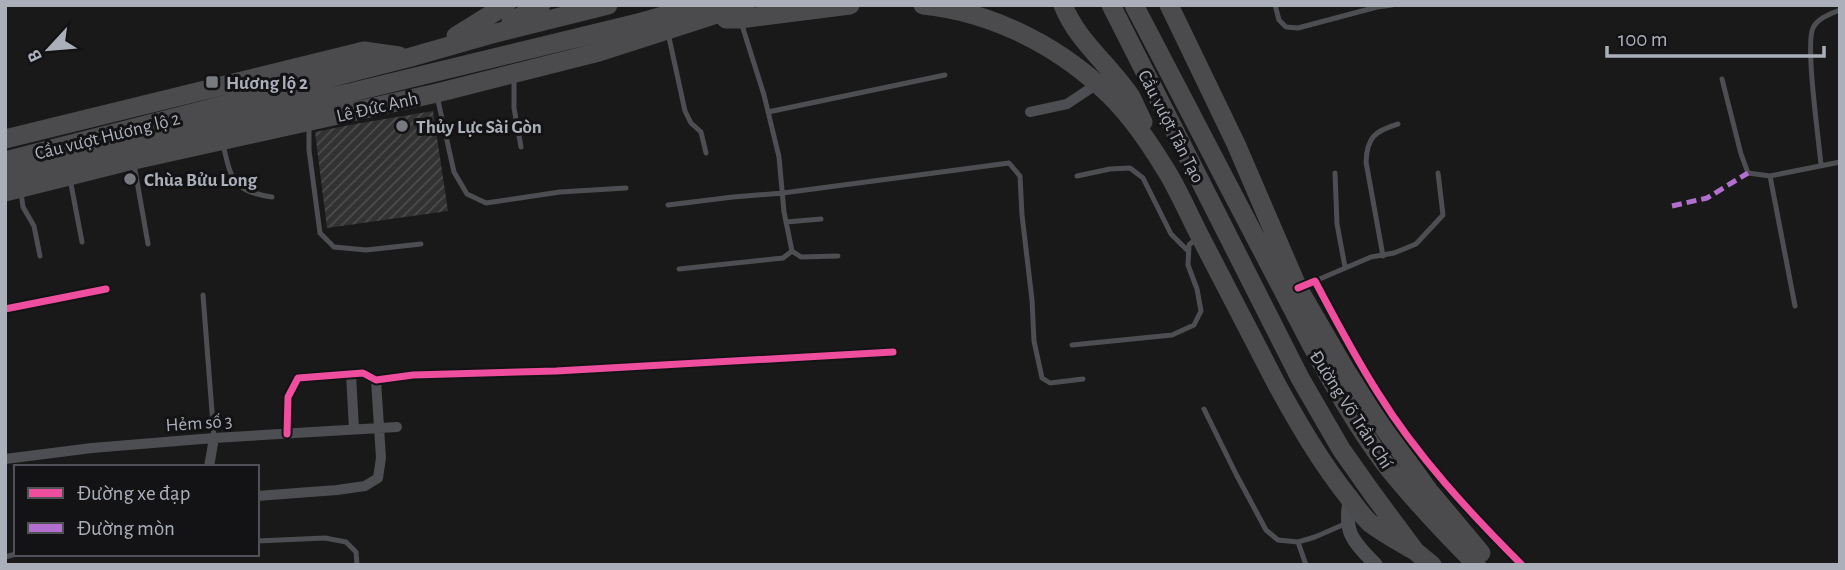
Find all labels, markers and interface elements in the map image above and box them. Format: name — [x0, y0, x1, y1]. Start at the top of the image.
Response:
north arrow — [14, 14, 84, 84]
scale bar — [1607, 14, 1824, 58]
text: 100 m — [1618, 29, 1668, 50]
text: B — [24, 47, 46, 65]
street label: Cầu vượt Tân Tạo — [1134, 67, 1207, 186]
marker: Hương lộ 2 — [204, 74, 220, 90]
place label: Hương lộ 2 — [226, 74, 308, 93]
street label: Lê Đức Anh — [335, 89, 420, 126]
street label: Cầu vượt Hương lộ 2 — [33, 109, 182, 164]
marker: Thủy Lực Sài Gòn — [394, 118, 410, 134]
place label: Thủy Lực Sài Gòn — [416, 118, 542, 137]
marker: Chùa Bửu Long — [122, 171, 138, 187]
place label: Chùa Bửu Long — [144, 171, 258, 190]
street label: Đường Võ Trần Chí — [1306, 347, 1396, 473]
street label: Hẻm số 3 — [165, 412, 233, 435]
legend — [14, 465, 259, 556]
text: Đường xe đạp — [77, 483, 190, 504]
text: Đường mòn — [77, 518, 175, 539]

